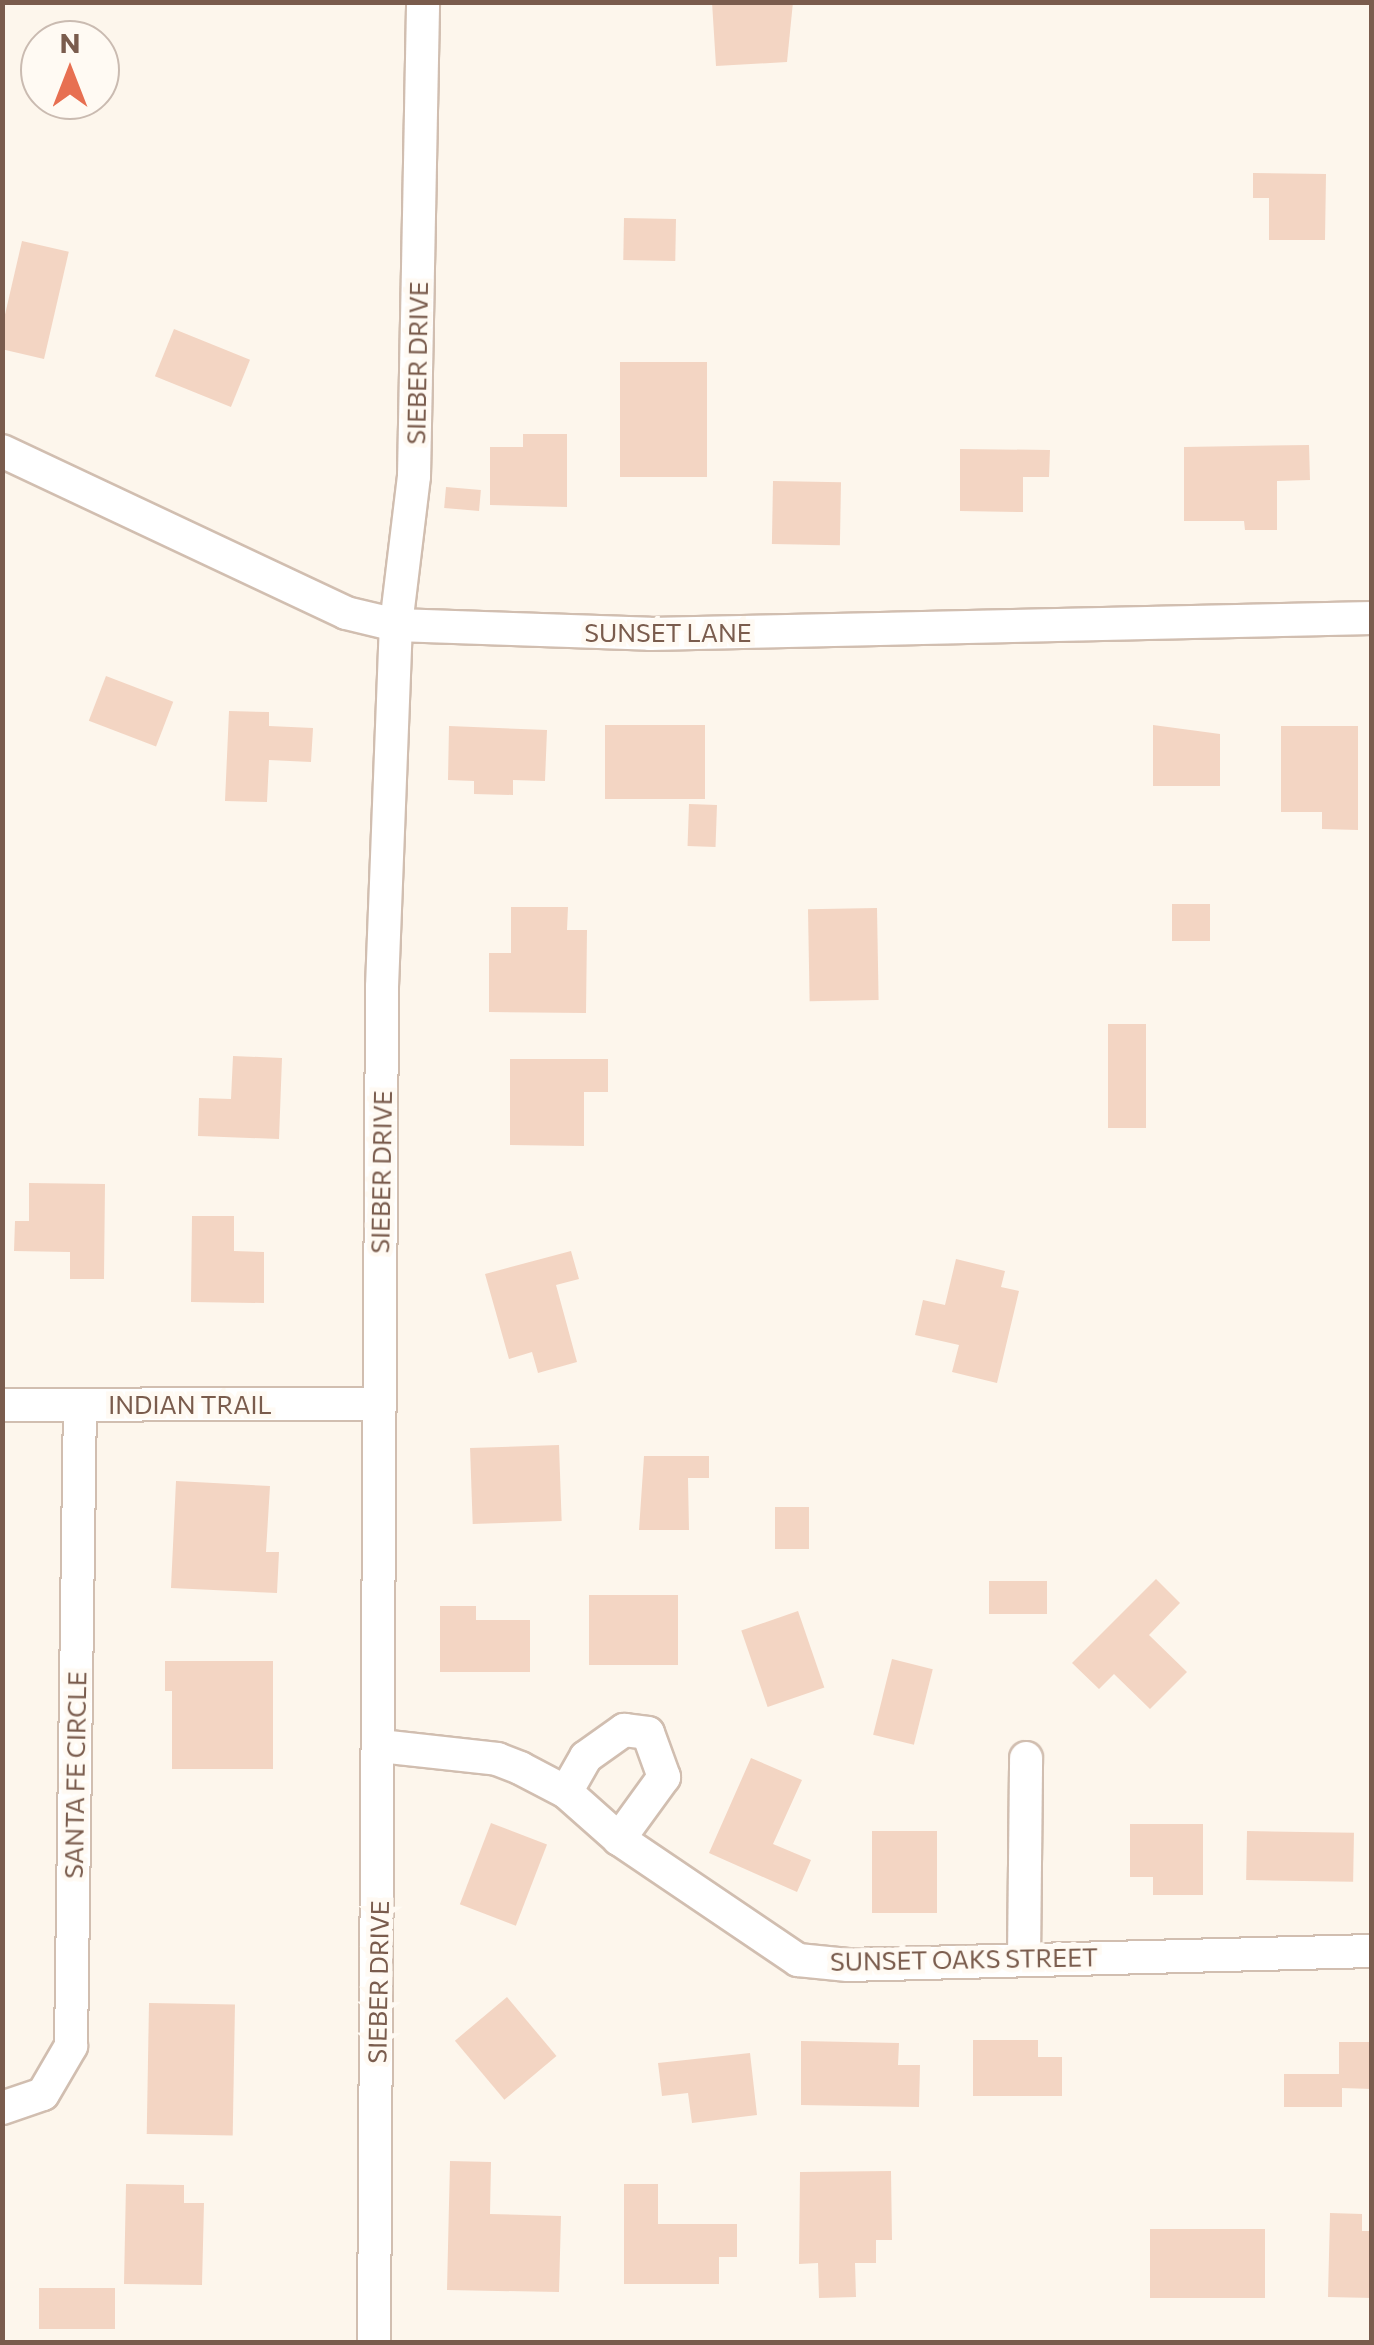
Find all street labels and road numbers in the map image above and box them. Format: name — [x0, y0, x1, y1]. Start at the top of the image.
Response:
street label: SIEBER DRIVE — [401, 281, 433, 445]
street label: SUNSET LANE — [584, 617, 752, 647]
street label: SIEBER DRIVE — [365, 1090, 397, 1254]
street label: INDIAN TRAIL — [108, 1389, 272, 1419]
street label: SANTA FE CIRCLE — [58, 1671, 92, 1879]
street label: SIEBER DRIVE — [362, 1900, 394, 2064]
street label: SUNSET OAKS STREET — [830, 1942, 1098, 1976]

